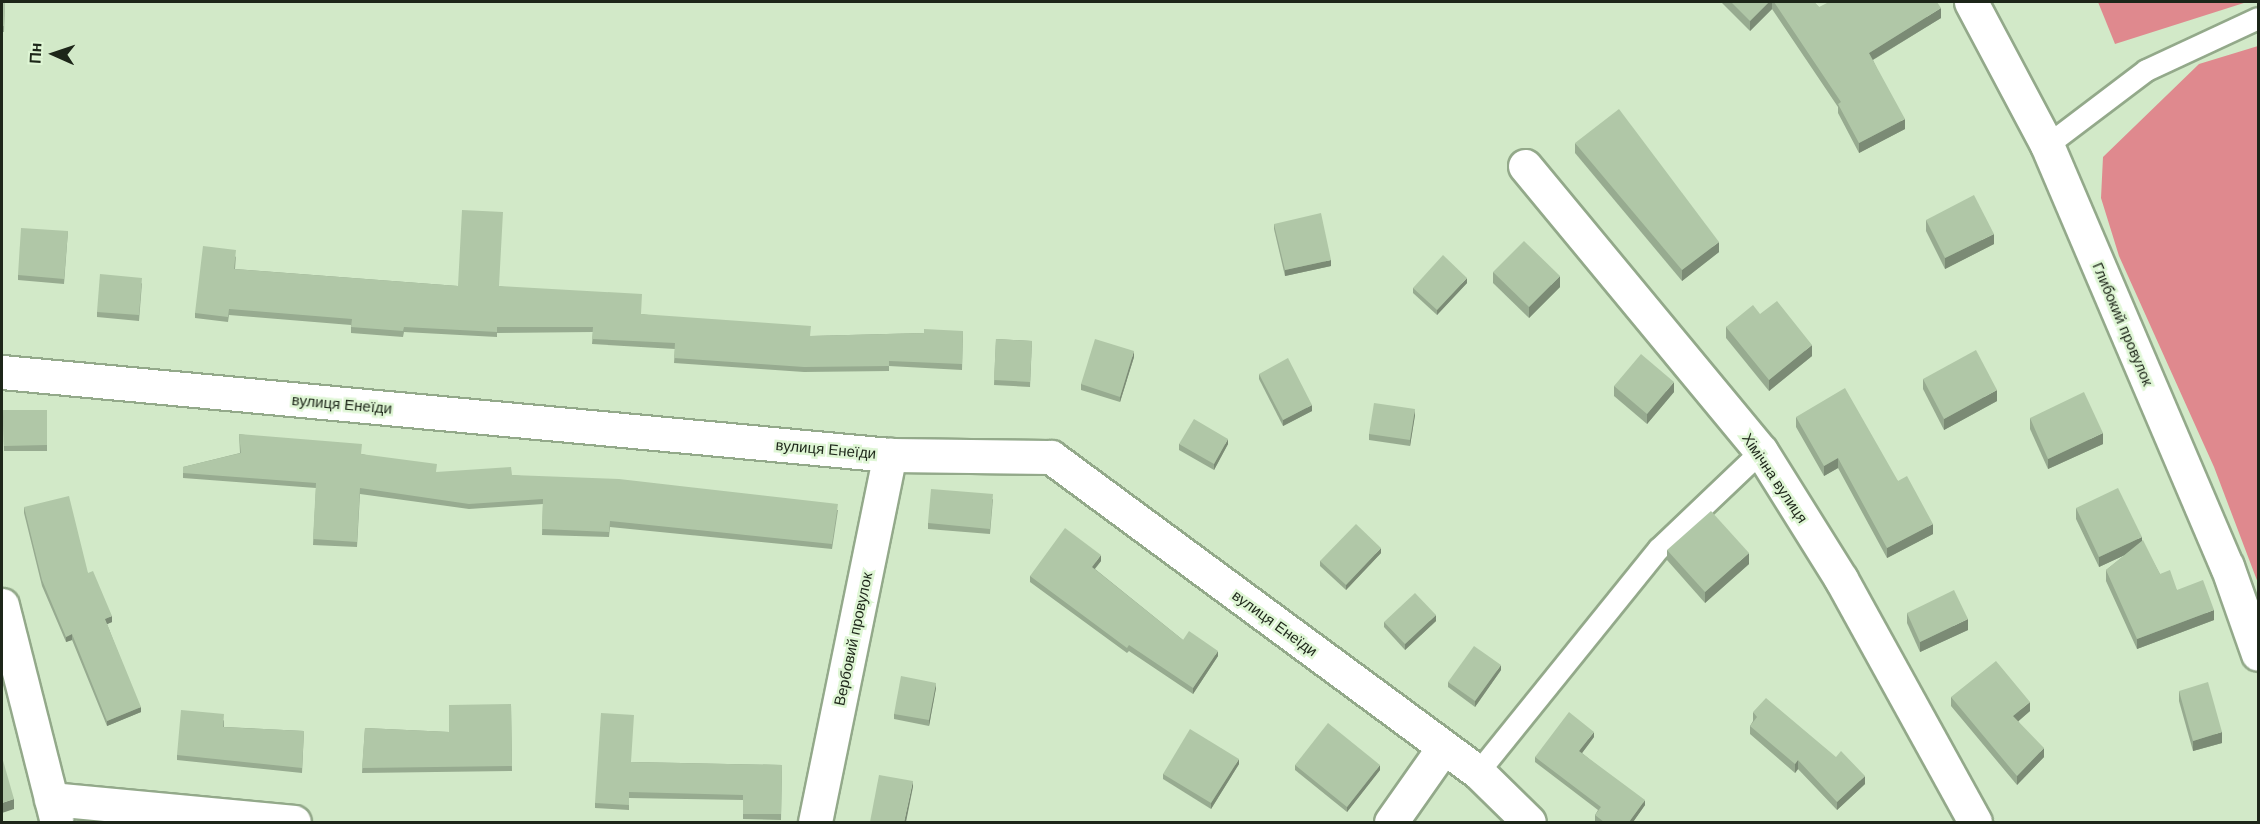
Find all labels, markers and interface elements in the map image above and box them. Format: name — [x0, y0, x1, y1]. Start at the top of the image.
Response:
north arrow — [24, 24, 84, 84]
text: Пн — [26, 42, 45, 64]
street label: Глибокий провулок — [2089, 260, 2157, 388]
street label: вулиця Енеїди — [291, 391, 393, 417]
street label: Хімічна вулиця — [1738, 430, 1812, 526]
street label: вулиця Енеїди — [775, 436, 877, 462]
street label: Вербовий провулок — [830, 571, 876, 707]
street label: вулиця Енеїди — [1229, 586, 1321, 660]

